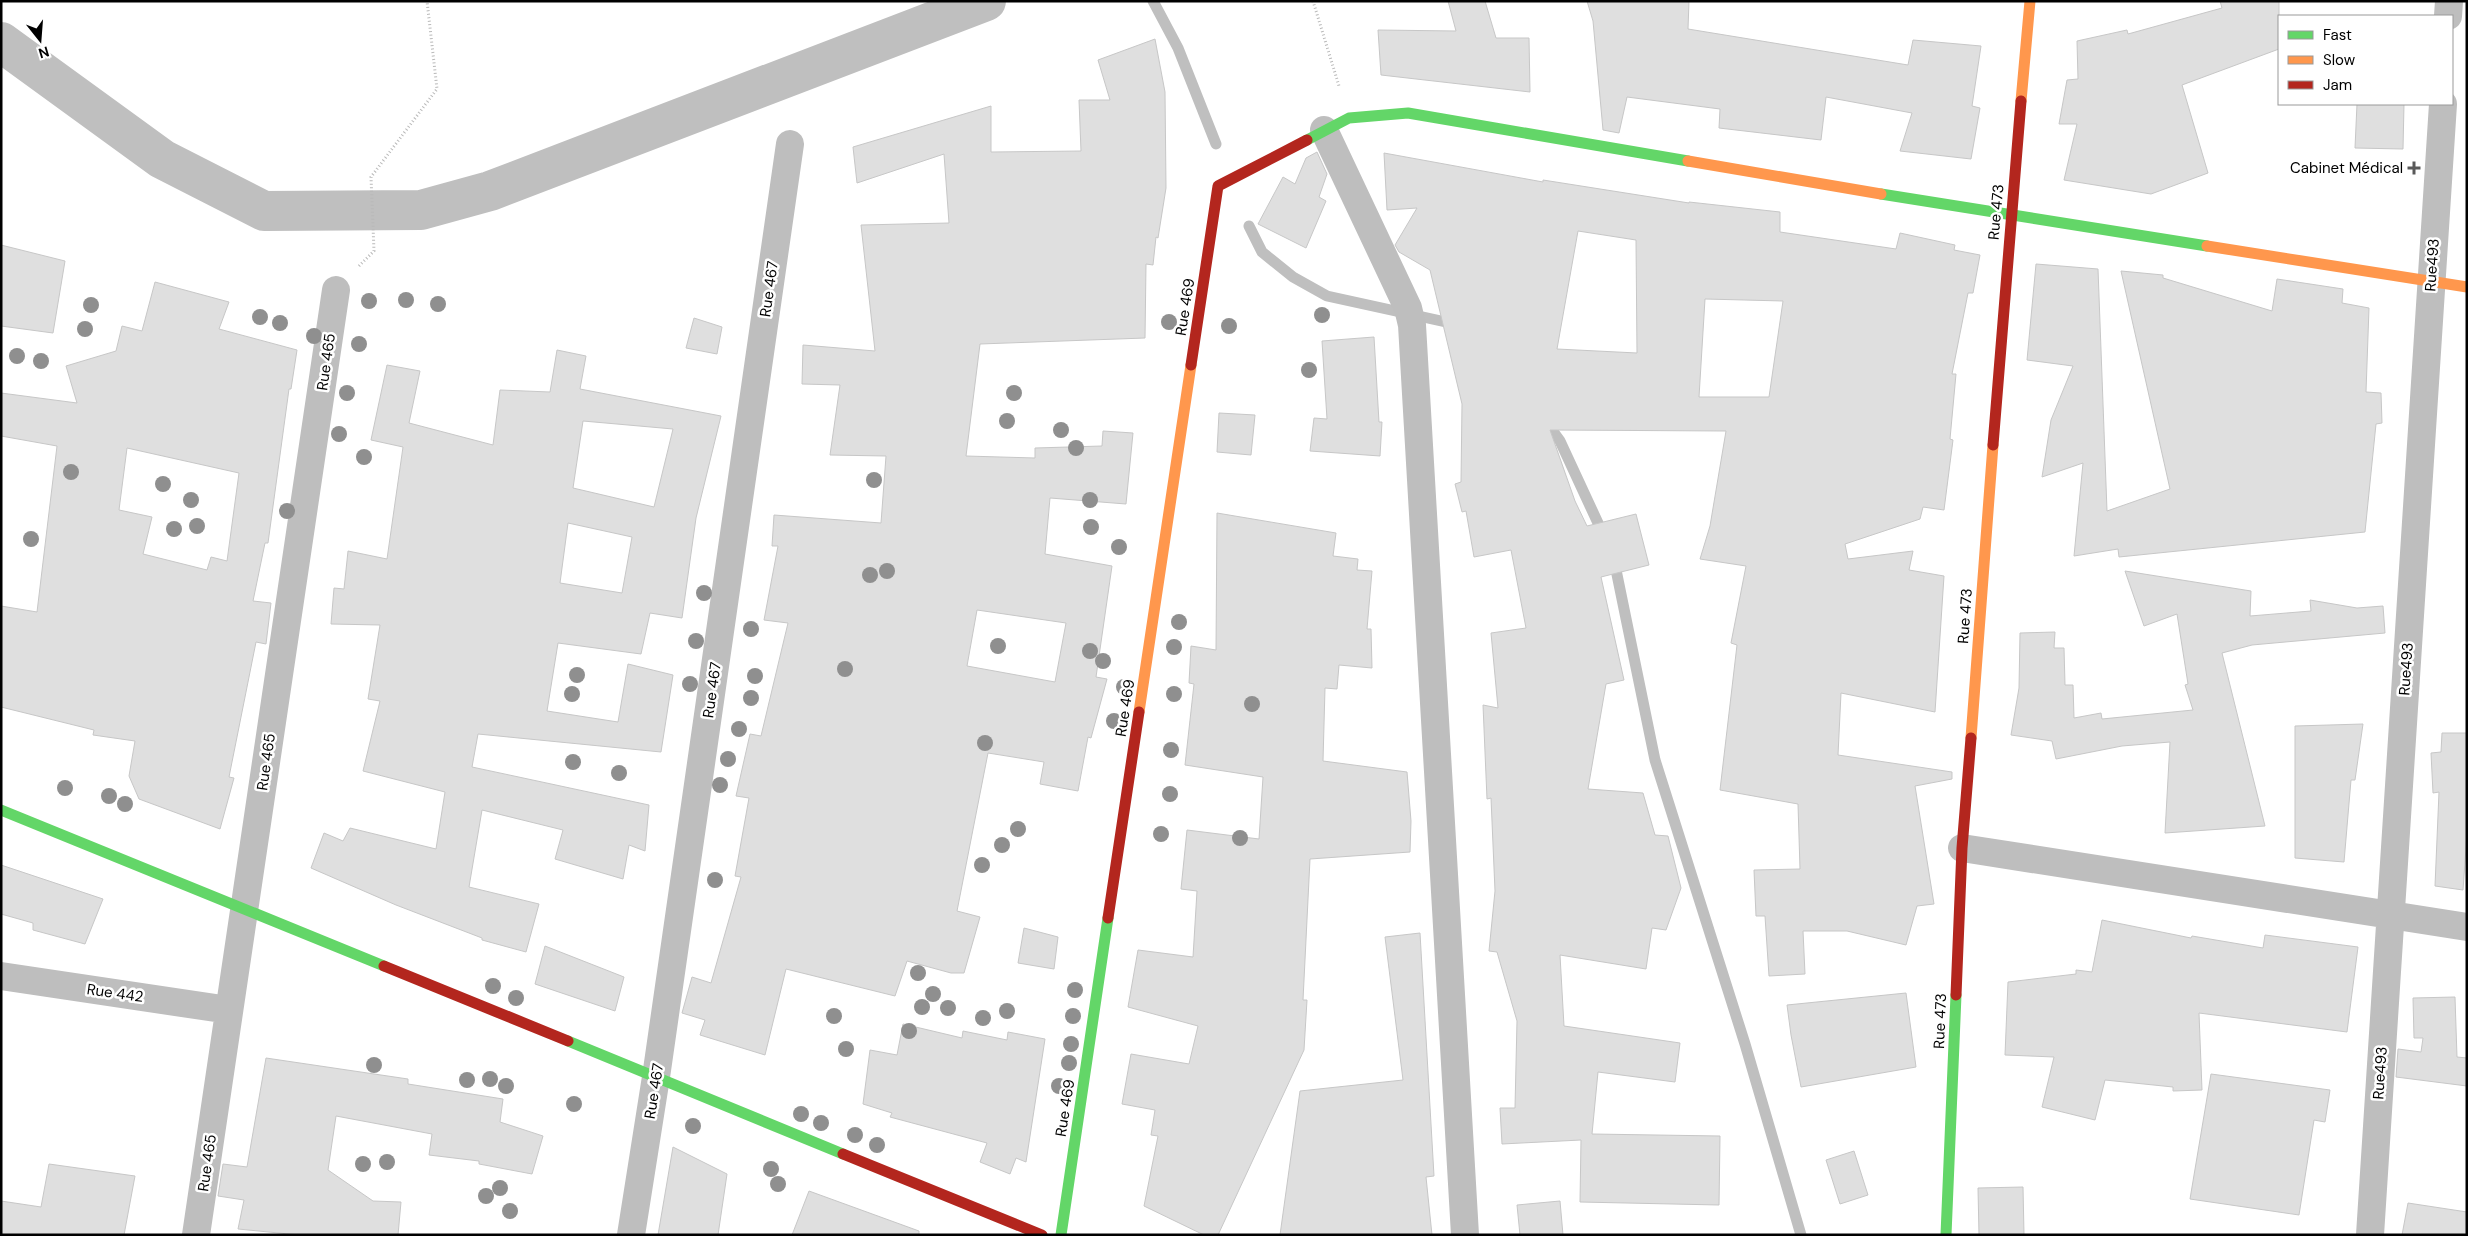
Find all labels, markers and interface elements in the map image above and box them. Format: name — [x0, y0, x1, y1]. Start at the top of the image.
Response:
north arrow — [15, 15, 65, 65]
legend — [2278, 15, 2453, 105]
text: Fast — [2323, 25, 2352, 45]
text: N — [36, 42, 51, 63]
text: Slow — [2323, 50, 2356, 70]
text: Jam — [2323, 75, 2352, 95]
place label: Cabinet Médical — [2290, 158, 2403, 178]
marker: Cabinet Médical — [2407, 161, 2421, 175]
street label: Rue 473 — [1984, 183, 2008, 241]
street label: Rue493 — [2420, 238, 2444, 292]
street label: Rue 467 — [755, 260, 783, 318]
street label: Rue 469 — [1171, 277, 1199, 337]
street label: Rue 465 — [312, 332, 340, 392]
street label: Rue 473 — [1953, 588, 1977, 644]
street label: Rue493 — [2394, 642, 2418, 696]
street label: Rue 467 — [698, 661, 726, 719]
street label: Rue 469 — [1111, 678, 1139, 738]
street label: Rue 465 — [252, 732, 280, 792]
street label: Rue 442 — [85, 979, 145, 1007]
street label: Rue 473 — [1929, 993, 1951, 1049]
street label: Rue493 — [2368, 1046, 2392, 1100]
street label: Rue 467 — [640, 1062, 668, 1120]
street label: Rue 469 — [1051, 1078, 1079, 1138]
street label: Rue 465 — [193, 1133, 221, 1193]

